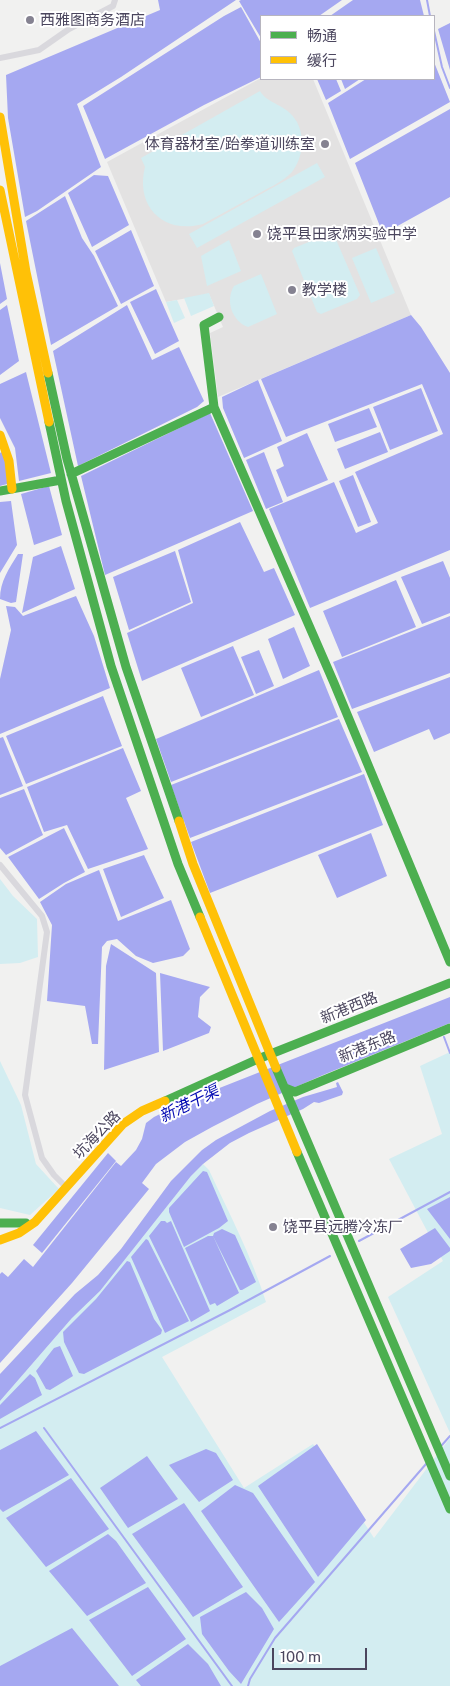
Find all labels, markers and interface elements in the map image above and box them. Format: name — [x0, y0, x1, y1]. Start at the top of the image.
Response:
place label: 西雅图商务酒店 — [40, 11, 145, 29]
marker: 西雅图商务酒店 — [24, 14, 36, 26]
legend — [260, 15, 435, 80]
text: 畅通 — [307, 27, 337, 44]
text: 缓行 — [307, 52, 337, 69]
place label: 体育器材室/跆拳道训练室 — [145, 135, 315, 153]
marker: 体育器材室/跆拳道训练室 — [319, 138, 331, 150]
place label: 饶平县田家炳实验中学 — [267, 225, 417, 243]
marker: 饶平县田家炳实验中学 — [251, 228, 263, 240]
place label: 教学楼 — [302, 281, 347, 299]
marker: 教学楼 — [286, 284, 298, 296]
street label: 新港西路 — [318, 988, 380, 1028]
street label: 新港东路 — [336, 1027, 398, 1067]
water label: 新港干渠 — [156, 1081, 222, 1127]
street label: 坑海公路 — [70, 1107, 124, 1163]
place label: 饶平县远腾冷冻厂 — [283, 1218, 403, 1236]
marker: 饶平县远腾冷冻厂 — [267, 1221, 279, 1233]
scale bar — [275, 1638, 370, 1670]
text: 100 m — [280, 1648, 321, 1665]

